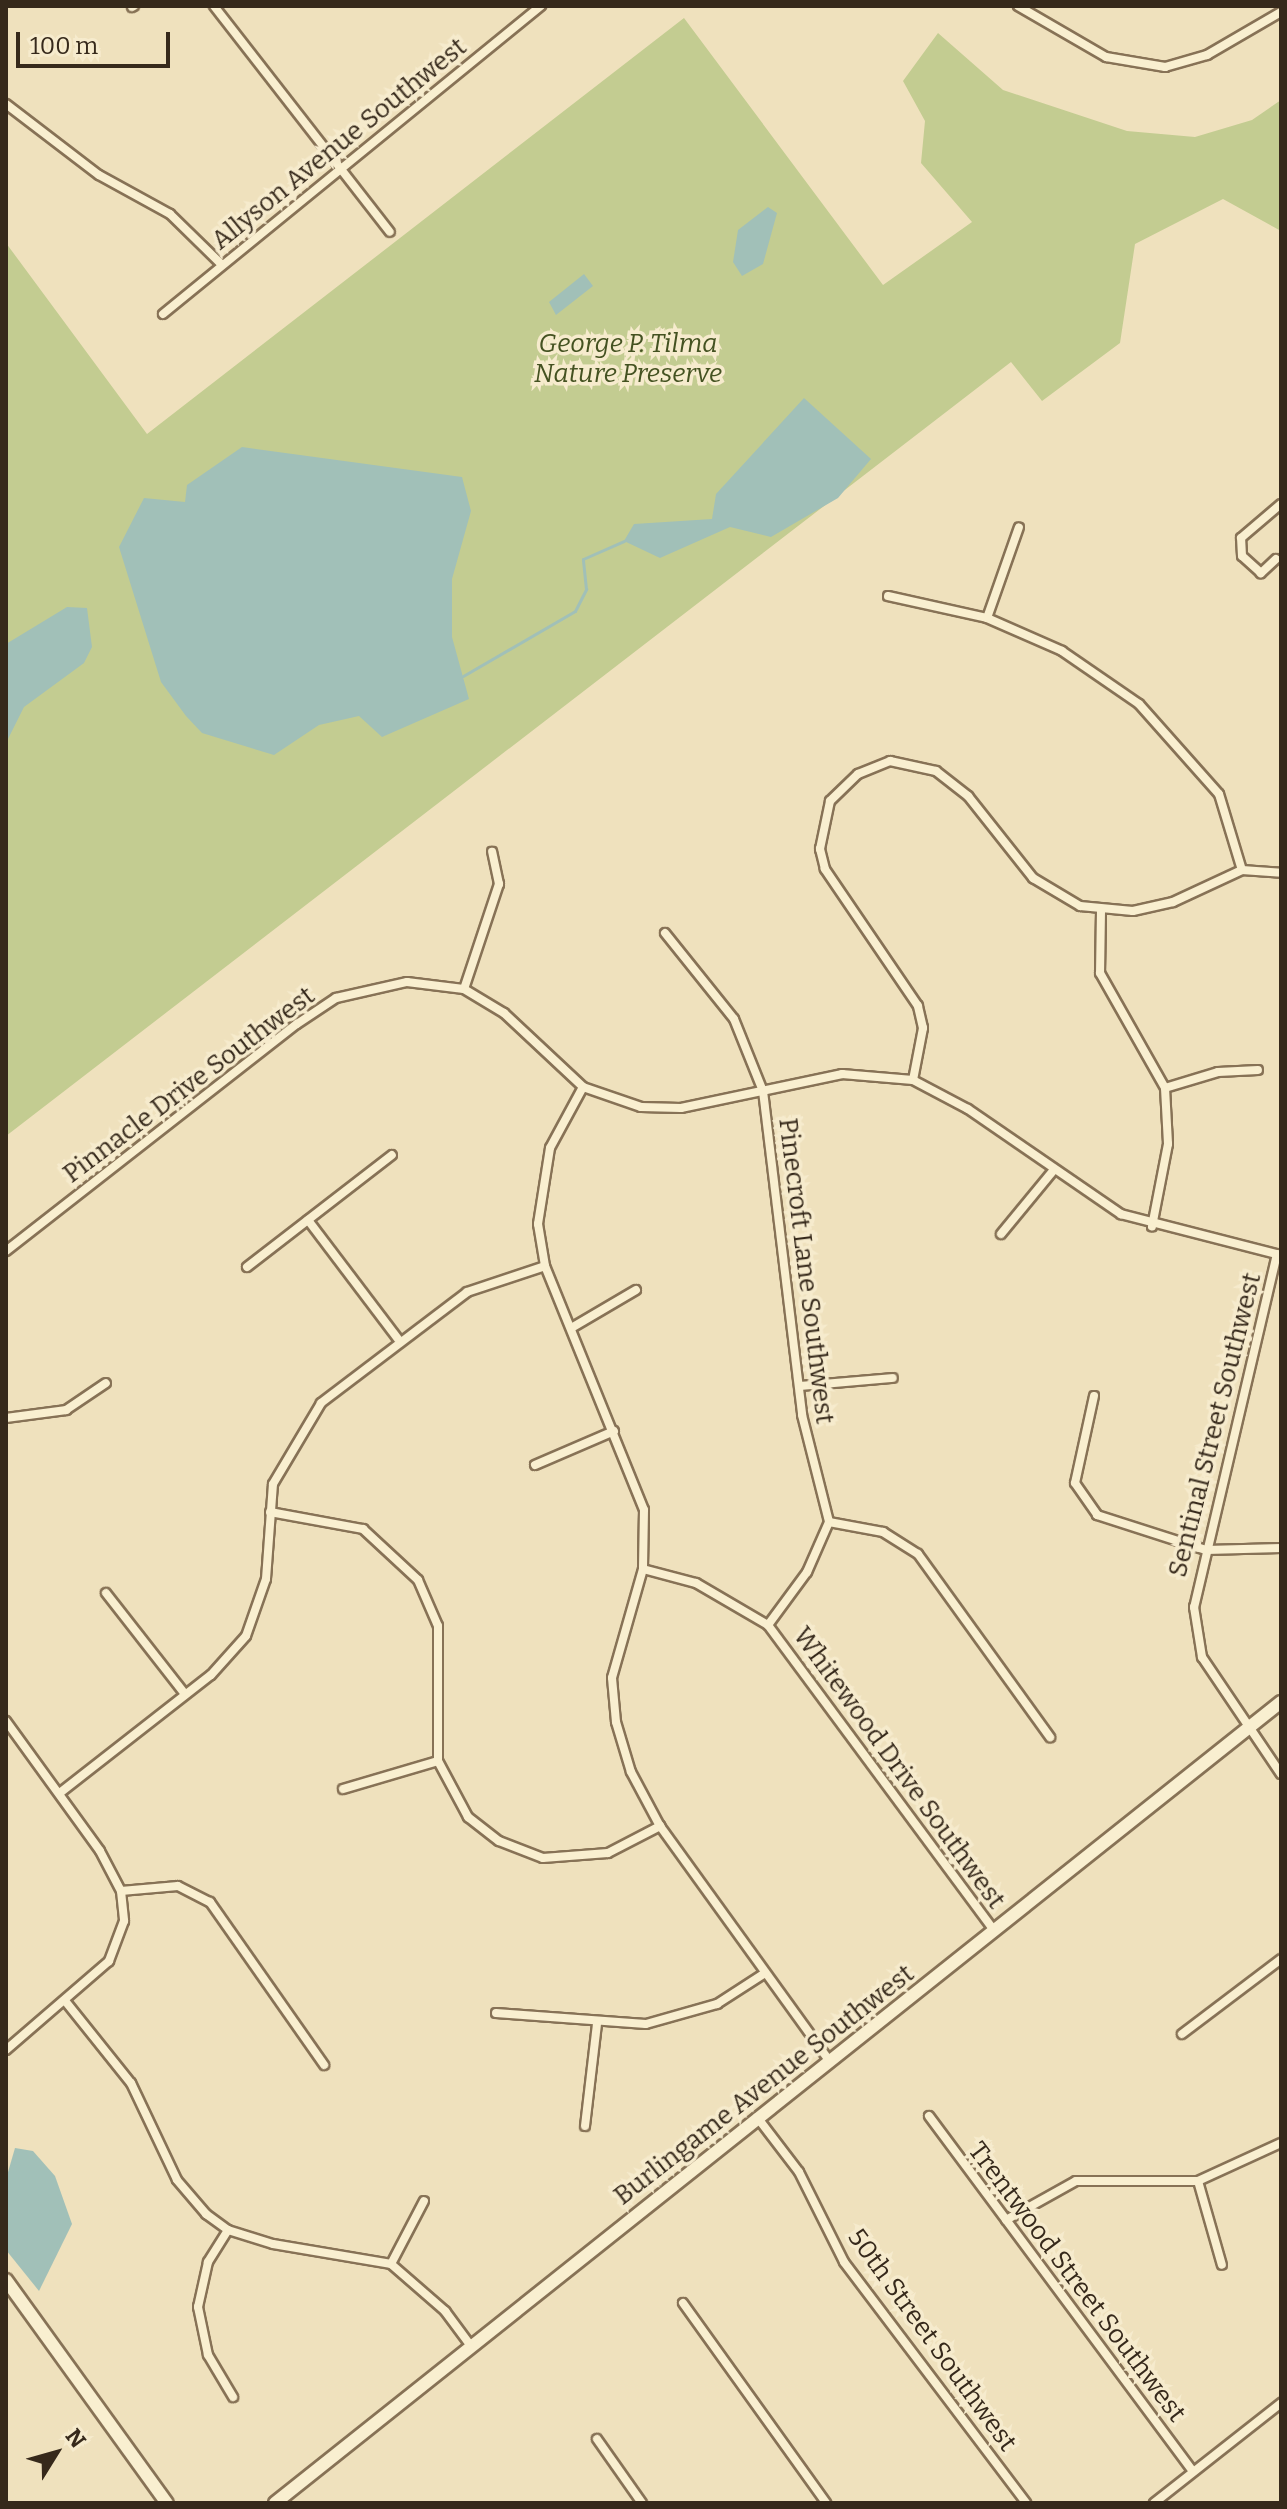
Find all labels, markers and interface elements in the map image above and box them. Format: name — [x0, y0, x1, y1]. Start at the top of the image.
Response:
scale bar — [20, 16, 174, 66]
text: 100 m — [30, 32, 98, 60]
street label: Allyson Avenue Southwest — [205, 32, 473, 256]
park label: George P. Tilma Nature Preserve — [534, 328, 722, 390]
street label: Pinnacle Drive Southwest — [57, 980, 321, 1190]
street label: Pinecroft Lane Southwest — [772, 1116, 840, 1426]
street label: Sentinal Street Southwest — [1162, 1270, 1268, 1580]
street label: Whitewood Drive Southwest — [786, 1621, 1012, 1915]
street label: Burlingame Avenue Southwest — [608, 1958, 920, 2212]
street label: Trentwood Street Southwest — [962, 2136, 1192, 2428]
street label: 50th Street Southwest — [841, 2223, 1023, 2457]
north arrow — [16, 2413, 96, 2493]
text: N — [60, 2423, 91, 2453]

